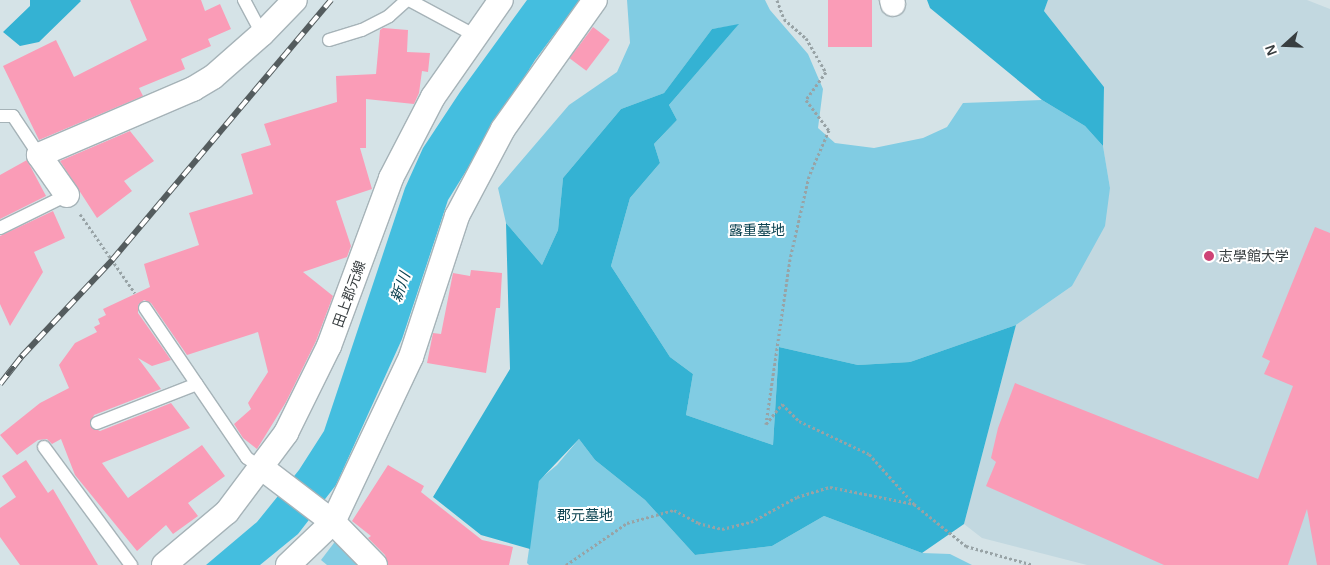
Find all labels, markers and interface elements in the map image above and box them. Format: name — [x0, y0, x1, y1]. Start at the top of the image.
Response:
north arrow — [1260, 20, 1310, 70]
text: N — [1262, 43, 1280, 58]
park label: 露重墓地 — [729, 222, 785, 238]
place label: 志學館大学 — [1219, 248, 1289, 264]
marker: 志學館大学 — [1203, 250, 1215, 262]
street label: 田上郡元線 — [329, 258, 369, 330]
water label: 新川 — [386, 270, 414, 304]
park label: 郡元墓地 — [557, 507, 613, 523]

